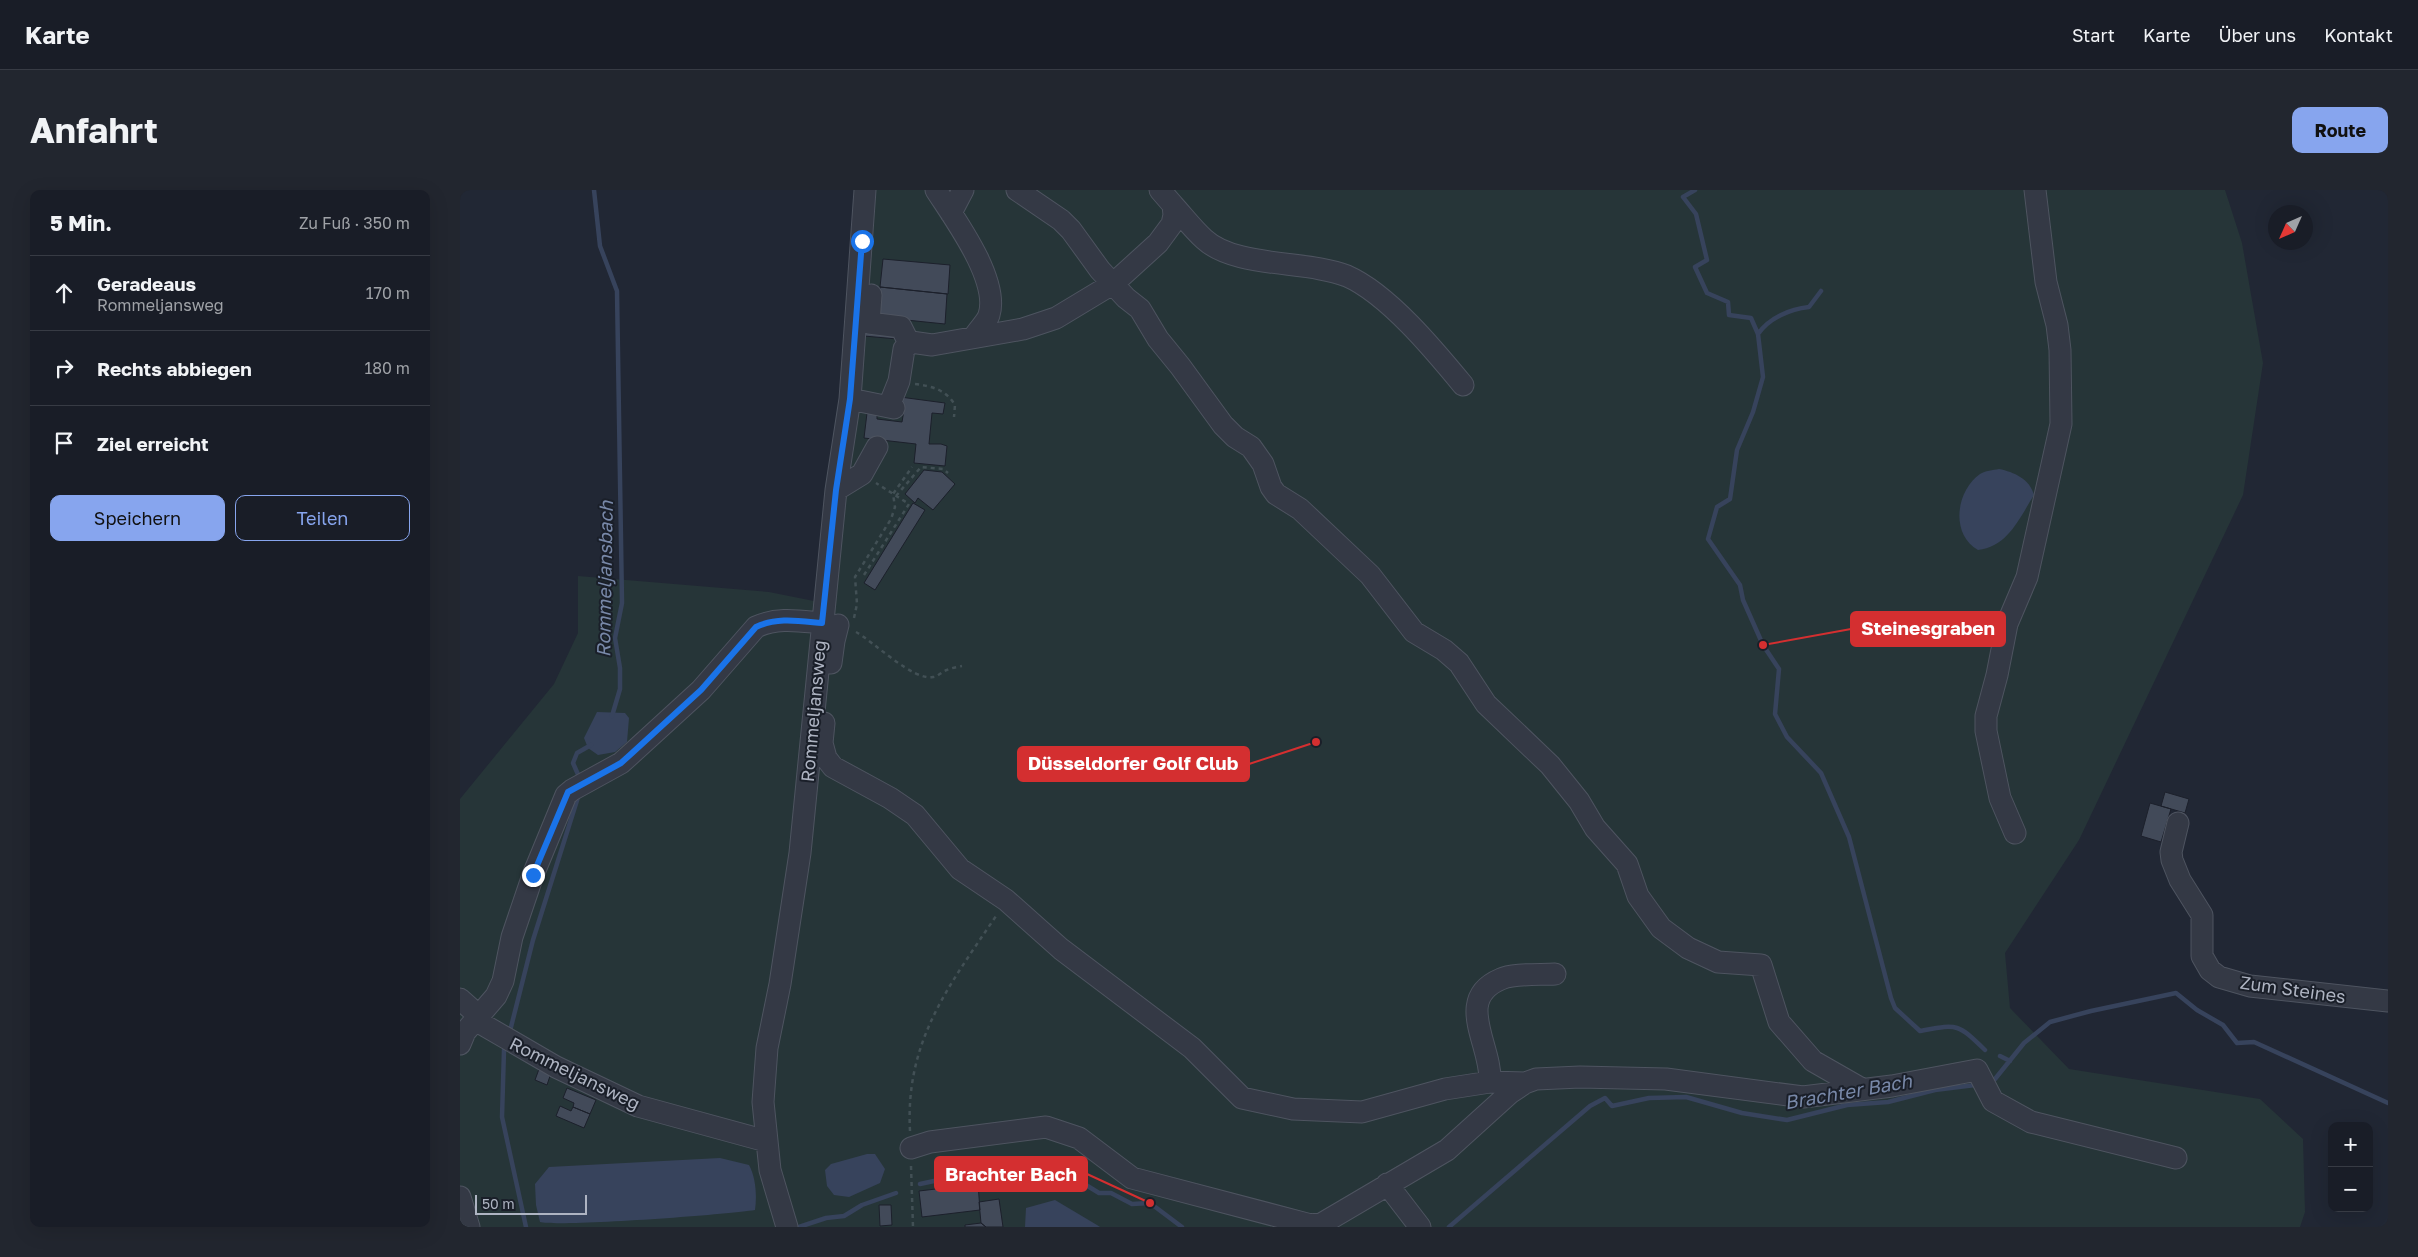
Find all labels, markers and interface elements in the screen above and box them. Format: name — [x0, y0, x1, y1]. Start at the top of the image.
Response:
text: Karte — [25, 20, 90, 49]
text: Start — [2072, 24, 2115, 46]
text: Karte — [2143, 24, 2190, 46]
text: Über uns — [2218, 24, 2296, 46]
text: Kontakt — [2324, 24, 2393, 46]
button: Route — [2292, 107, 2388, 153]
text: Anfahrt — [30, 109, 158, 151]
north arrow — [2268, 205, 2313, 250]
text: 5 Min. — [50, 210, 112, 236]
text: Zu Fuß · 350 m — [299, 213, 410, 233]
route start — [851, 230, 874, 253]
text: Geradeaus — [97, 272, 196, 295]
icon: ahead — [50, 279, 78, 307]
text: 170 m — [366, 283, 410, 303]
text: Rommeljansweg — [97, 295, 224, 315]
icon: right — [50, 354, 78, 382]
text: Rechts abbiegen — [97, 357, 252, 380]
text: 180 m — [364, 358, 410, 378]
icon: arrive — [50, 429, 78, 457]
text: Ziel erreicht — [97, 432, 209, 455]
button: Speichern — [50, 495, 225, 541]
button: Teilen — [235, 495, 410, 541]
water label: Rommeljansbach — [591, 499, 617, 658]
callout: Steinesgraben — [1851, 612, 2005, 646]
text: Steinesgraben — [1861, 616, 1995, 639]
street label: Rommeljansweg — [796, 639, 830, 783]
callout: Düsseldorfer Golf Club — [1018, 747, 1249, 781]
text: Düsseldorfer Golf Club — [1028, 751, 1239, 774]
route end — [522, 864, 545, 887]
street label: Zum Steines — [2239, 971, 2347, 1007]
street label: Rommeljansweg — [506, 1032, 644, 1114]
water label: Brachter Bach — [1783, 1068, 1915, 1114]
map controls — [2328, 1122, 2373, 1212]
button: + — [2328, 1122, 2373, 1167]
callout: Brachter Bach — [935, 1157, 1087, 1191]
text: Brachter Bach — [945, 1162, 1077, 1185]
button: − — [2328, 1167, 2373, 1212]
scale bar — [475, 1192, 588, 1215]
text: 50 m — [482, 1195, 515, 1212]

